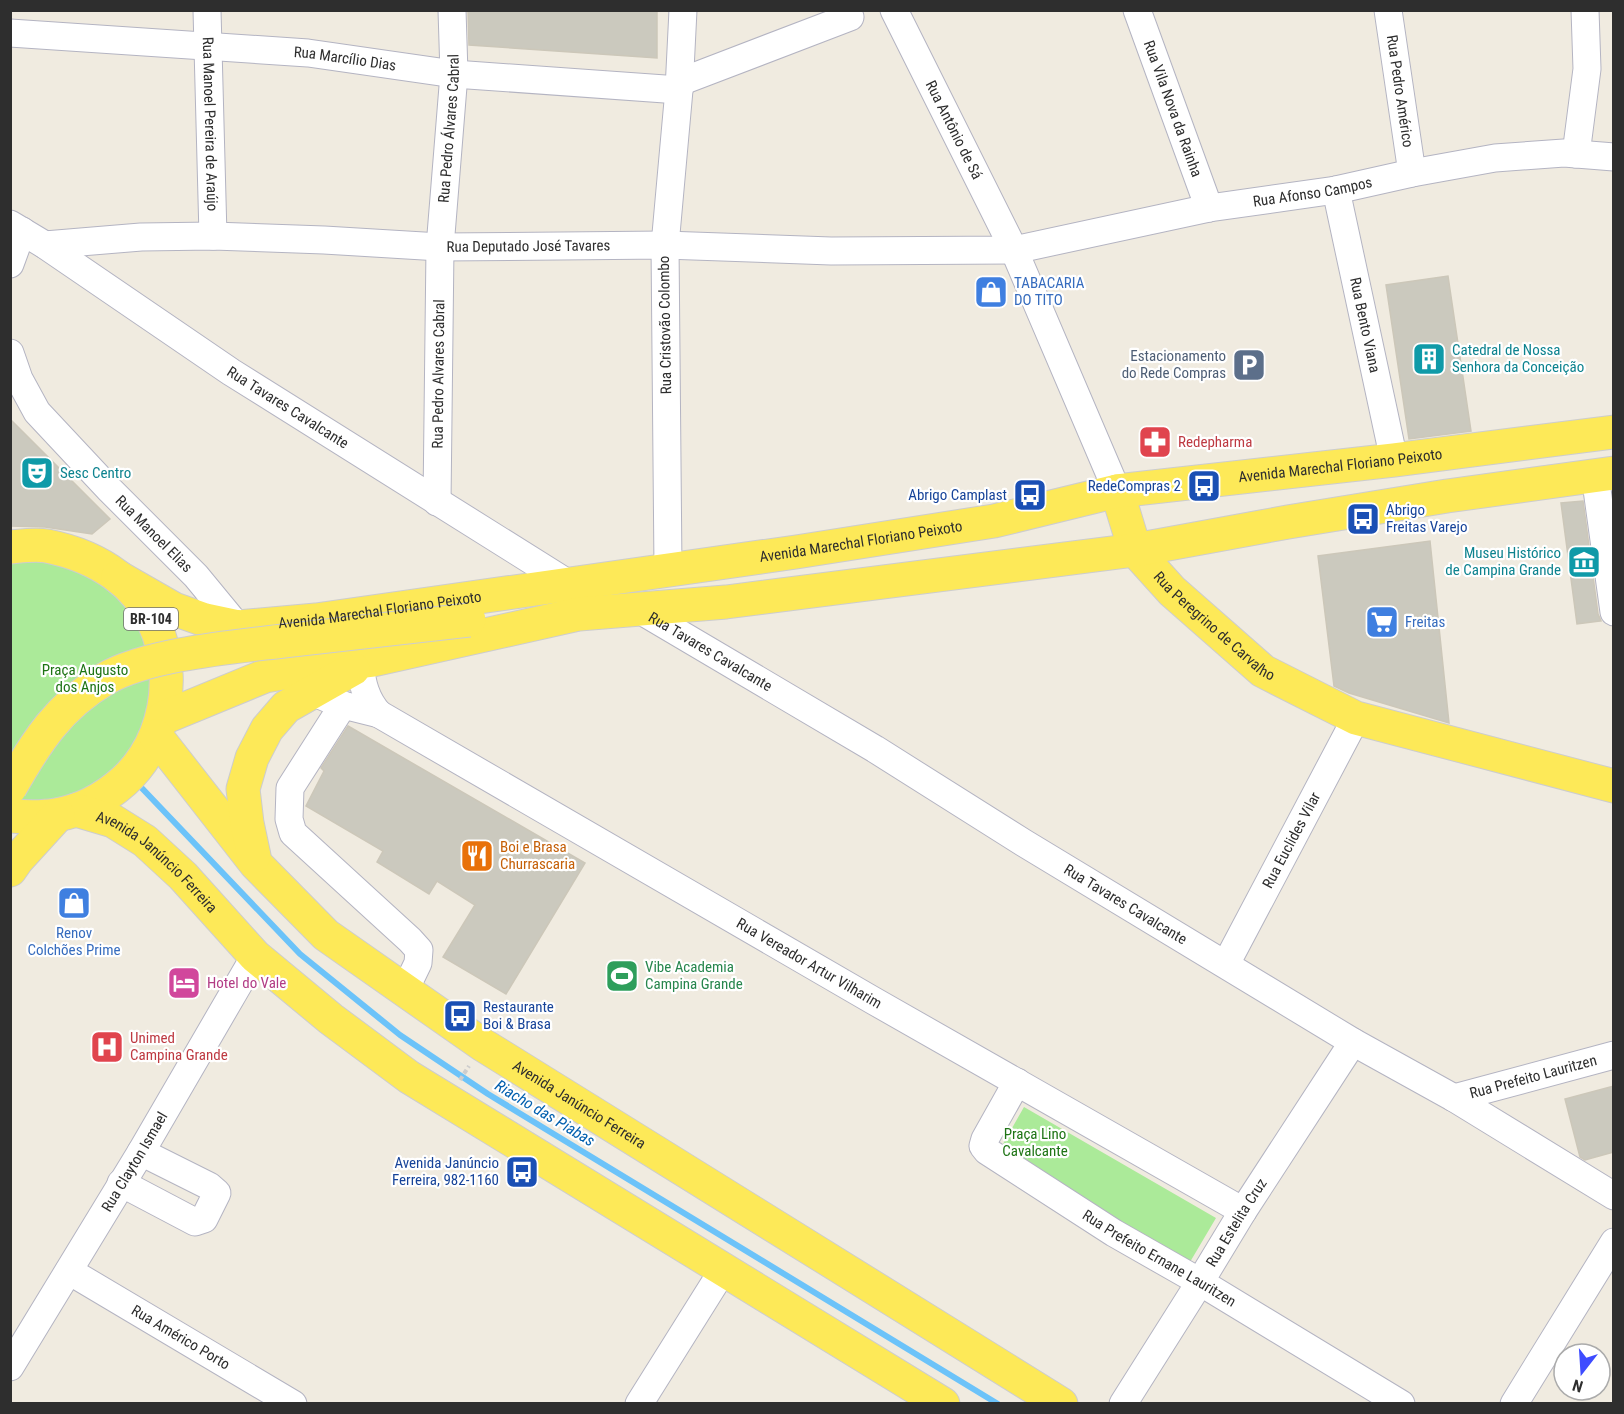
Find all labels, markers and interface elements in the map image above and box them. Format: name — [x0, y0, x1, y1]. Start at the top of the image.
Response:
street label: Rua Pedro Américo — [1383, 34, 1417, 149]
street label: Rua Manoel Pereira de Araújo — [199, 37, 221, 211]
street label: Rua Vila Nova da Rainha — [1140, 38, 1206, 179]
street label: Rua Marcílio Dias — [293, 43, 397, 75]
street label: Rua Pedro Álvares Cabral — [435, 54, 463, 204]
street label: Rua Antônio de Sá — [922, 77, 986, 182]
street label: Rua Afonso Campos — [1252, 173, 1374, 211]
street label: Rua Deputado José Tavares — [446, 236, 611, 256]
street label: Rua Cristovão Colombo — [655, 256, 675, 394]
shop icon: TABACARIA DO TITO — [973, 274, 1009, 310]
place label: TABACARIA DO TITO — [1014, 274, 1085, 309]
street label: Rua Bento Viana — [1346, 276, 1384, 374]
street label: Rua Pedro Alvares Cabral — [429, 299, 448, 449]
building icon: Catedral de Nossa Senhora da Conceição — [1411, 341, 1447, 377]
place label: Catedral de Nossa Senhora da Conceição — [1452, 341, 1584, 376]
place label: Estacionamento do Rede Compras — [1122, 347, 1226, 382]
parking icon: Estacionamento do Rede Compras — [1231, 347, 1267, 383]
street label: Rua Tavares Cavalcante — [224, 363, 352, 452]
pharmacy icon: Redepharma — [1137, 424, 1173, 460]
place label: Redepharma — [1178, 433, 1252, 451]
street label: Avenida Marechal Floriano Peixoto — [1238, 445, 1443, 486]
theatre icon: Sesc Centro — [19, 455, 55, 491]
place label: Sesc Centro — [60, 464, 131, 482]
bus stop icon: RedeCompras 2 — [1186, 468, 1222, 504]
bus stop icon: Abrigo Camplast — [1012, 477, 1048, 513]
place label: RedeCompras 2 — [1088, 477, 1181, 495]
place label: Abrigo Camplast — [908, 486, 1007, 504]
street label: Rua Manoel Elias — [112, 492, 196, 576]
bus stop icon: Abrigo Freitas Varejo — [1345, 501, 1381, 537]
place label: Abrigo Freitas Varejo — [1386, 501, 1467, 536]
street label: Avenida Marechal Floriano Peixoto — [758, 517, 964, 566]
place label: Museu Histórico de Campina Grande — [1445, 544, 1561, 579]
museum icon: Museu Histórico de Campina Grande — [1566, 544, 1602, 580]
street label: Rua Peregrino de Carvalho — [1150, 568, 1278, 684]
street label: Avenida Marechal Floriano Peixoto — [277, 588, 483, 632]
supermarket icon: Freitas — [1364, 604, 1400, 640]
road number: BR-104 — [124, 608, 178, 630]
street label: Rua Tavares Cavalcante — [645, 608, 775, 695]
place label: Freitas — [1405, 613, 1446, 631]
park label: Praça Augusto dos Anjos — [42, 661, 128, 696]
street label: Rua Euclides Vilar — [1259, 789, 1324, 891]
street label: Avenida Janúncio Ferreira — [94, 807, 221, 917]
restaurant icon: Boi e Brasa Churrascaria — [459, 838, 495, 874]
place label: Boi e Brasa Churrascaria — [500, 838, 575, 873]
street label: Rua Tavares Cavalcante — [1061, 860, 1190, 948]
shop icon: Renov Colchões Prime — [56, 885, 92, 921]
street label: Rua Vereador Artur Vilharim — [733, 914, 885, 1013]
place label: Renov Colchões Prime — [27, 924, 121, 959]
sports icon: Vibe Academia Campina Grande — [604, 958, 640, 994]
place label: Vibe Academia Campina Grande — [645, 958, 743, 993]
hotel icon: Hotel do Vale — [166, 965, 202, 1001]
place label: Hotel do Vale — [207, 974, 286, 992]
bus stop icon: Restaurante Boi & Brasa — [442, 998, 478, 1034]
place label: Restaurante Boi & Brasa — [483, 998, 554, 1033]
hospital icon: Unimed Campina Grande — [89, 1029, 125, 1065]
place label: Unimed Campina Grande — [130, 1029, 228, 1064]
street label: Rua Prefeito Lauritzen — [1468, 1051, 1599, 1102]
street label: Avenida Janúncio Ferreira — [509, 1057, 649, 1153]
water label: Riacho das Piabas — [492, 1076, 598, 1150]
street label: Rua Clayton Ismael — [98, 1109, 171, 1215]
park label: Praça Lino Cavalcante — [1002, 1125, 1068, 1160]
place label: Avenida Janúncio Ferreira, 982-1160 — [392, 1154, 499, 1189]
bus stop icon: Avenida Janúncio Ferreira, 982-1160 — [504, 1154, 540, 1190]
street label: Rua Estelita Cruz — [1202, 1175, 1271, 1270]
street label: Rua Prefeito Ernane Lauritzen — [1079, 1206, 1239, 1311]
street label: Rua Américo Porto — [128, 1301, 233, 1374]
north arrow — [1552, 1342, 1612, 1402]
text: N — [1570, 1375, 1585, 1396]

